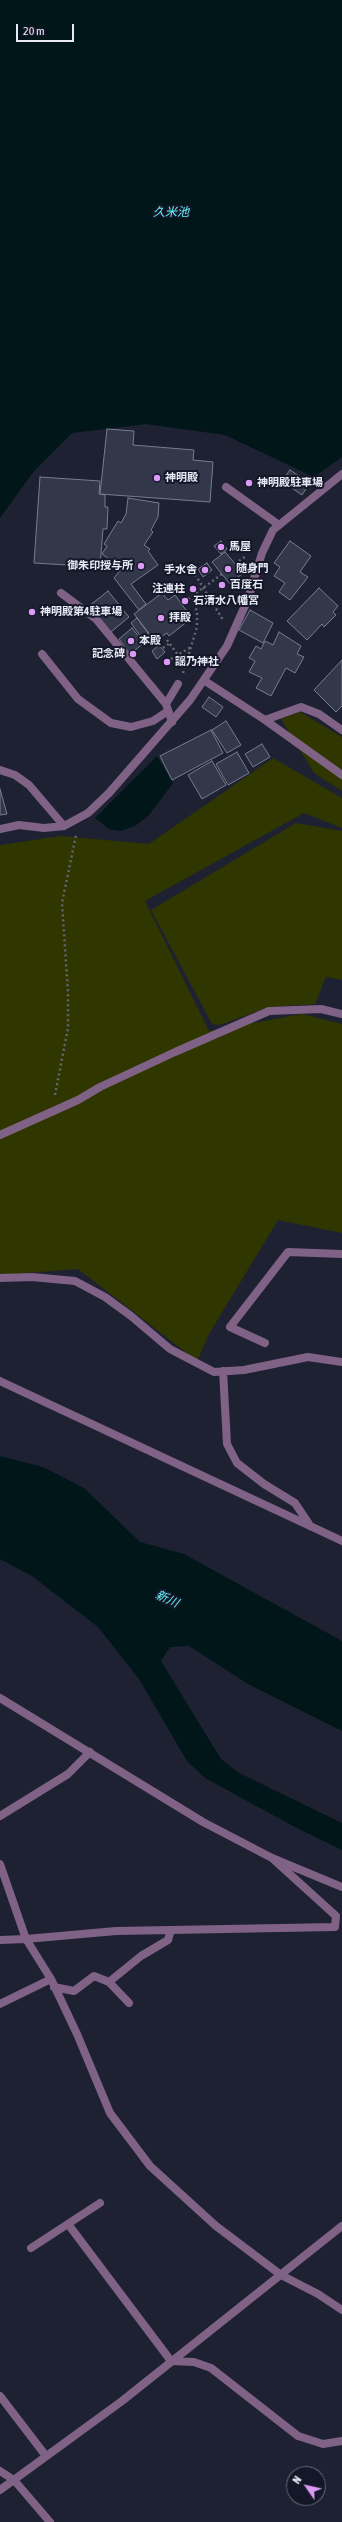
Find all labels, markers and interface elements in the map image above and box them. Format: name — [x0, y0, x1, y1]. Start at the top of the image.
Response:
scale bar — [18, 16, 76, 42]
text: 20 m — [23, 24, 45, 38]
water label: 久米池 — [153, 205, 189, 219]
place label: 神明殿 — [165, 471, 198, 485]
marker: 神明殿 — [152, 473, 162, 483]
place label: 神明殿駐車場 — [257, 476, 323, 490]
marker: 神明殿駐車場 — [244, 478, 254, 488]
place label: 馬屋 — [229, 540, 251, 554]
marker: 馬屋 — [216, 542, 226, 552]
place label: 御朱印授与所 — [67, 559, 133, 573]
marker: 御朱印授与所 — [136, 561, 146, 571]
place label: 随身門 — [236, 562, 269, 576]
place label: 手水舎 — [164, 563, 197, 577]
marker: 随身門 — [223, 564, 233, 574]
marker: 手水舎 — [200, 565, 210, 575]
place label: 百度石 — [230, 578, 263, 592]
marker: 百度石 — [217, 580, 227, 590]
place label: 注連柱 — [152, 582, 185, 596]
marker: 注連柱 — [188, 584, 198, 594]
place label: 石清水八幡宮 — [193, 594, 259, 608]
marker: 石清水八幡宮 — [180, 596, 190, 606]
place label: 神明殿第4駐車場 — [40, 605, 122, 619]
marker: 神明殿第4駐車場 — [27, 607, 37, 617]
place label: 拝殿 — [169, 611, 191, 625]
marker: 拝殿 — [156, 613, 166, 623]
place label: 本殿 — [139, 634, 161, 648]
marker: 本殿 — [126, 636, 136, 646]
place label: 記念碑 — [92, 647, 125, 661]
marker: 記念碑 — [128, 649, 138, 659]
place label: 謡乃神社 — [175, 655, 219, 669]
marker: 謡乃神社 — [162, 657, 172, 667]
water label: 新川 — [153, 1588, 181, 1610]
north arrow — [286, 2466, 326, 2506]
text: N — [290, 2474, 304, 2486]

